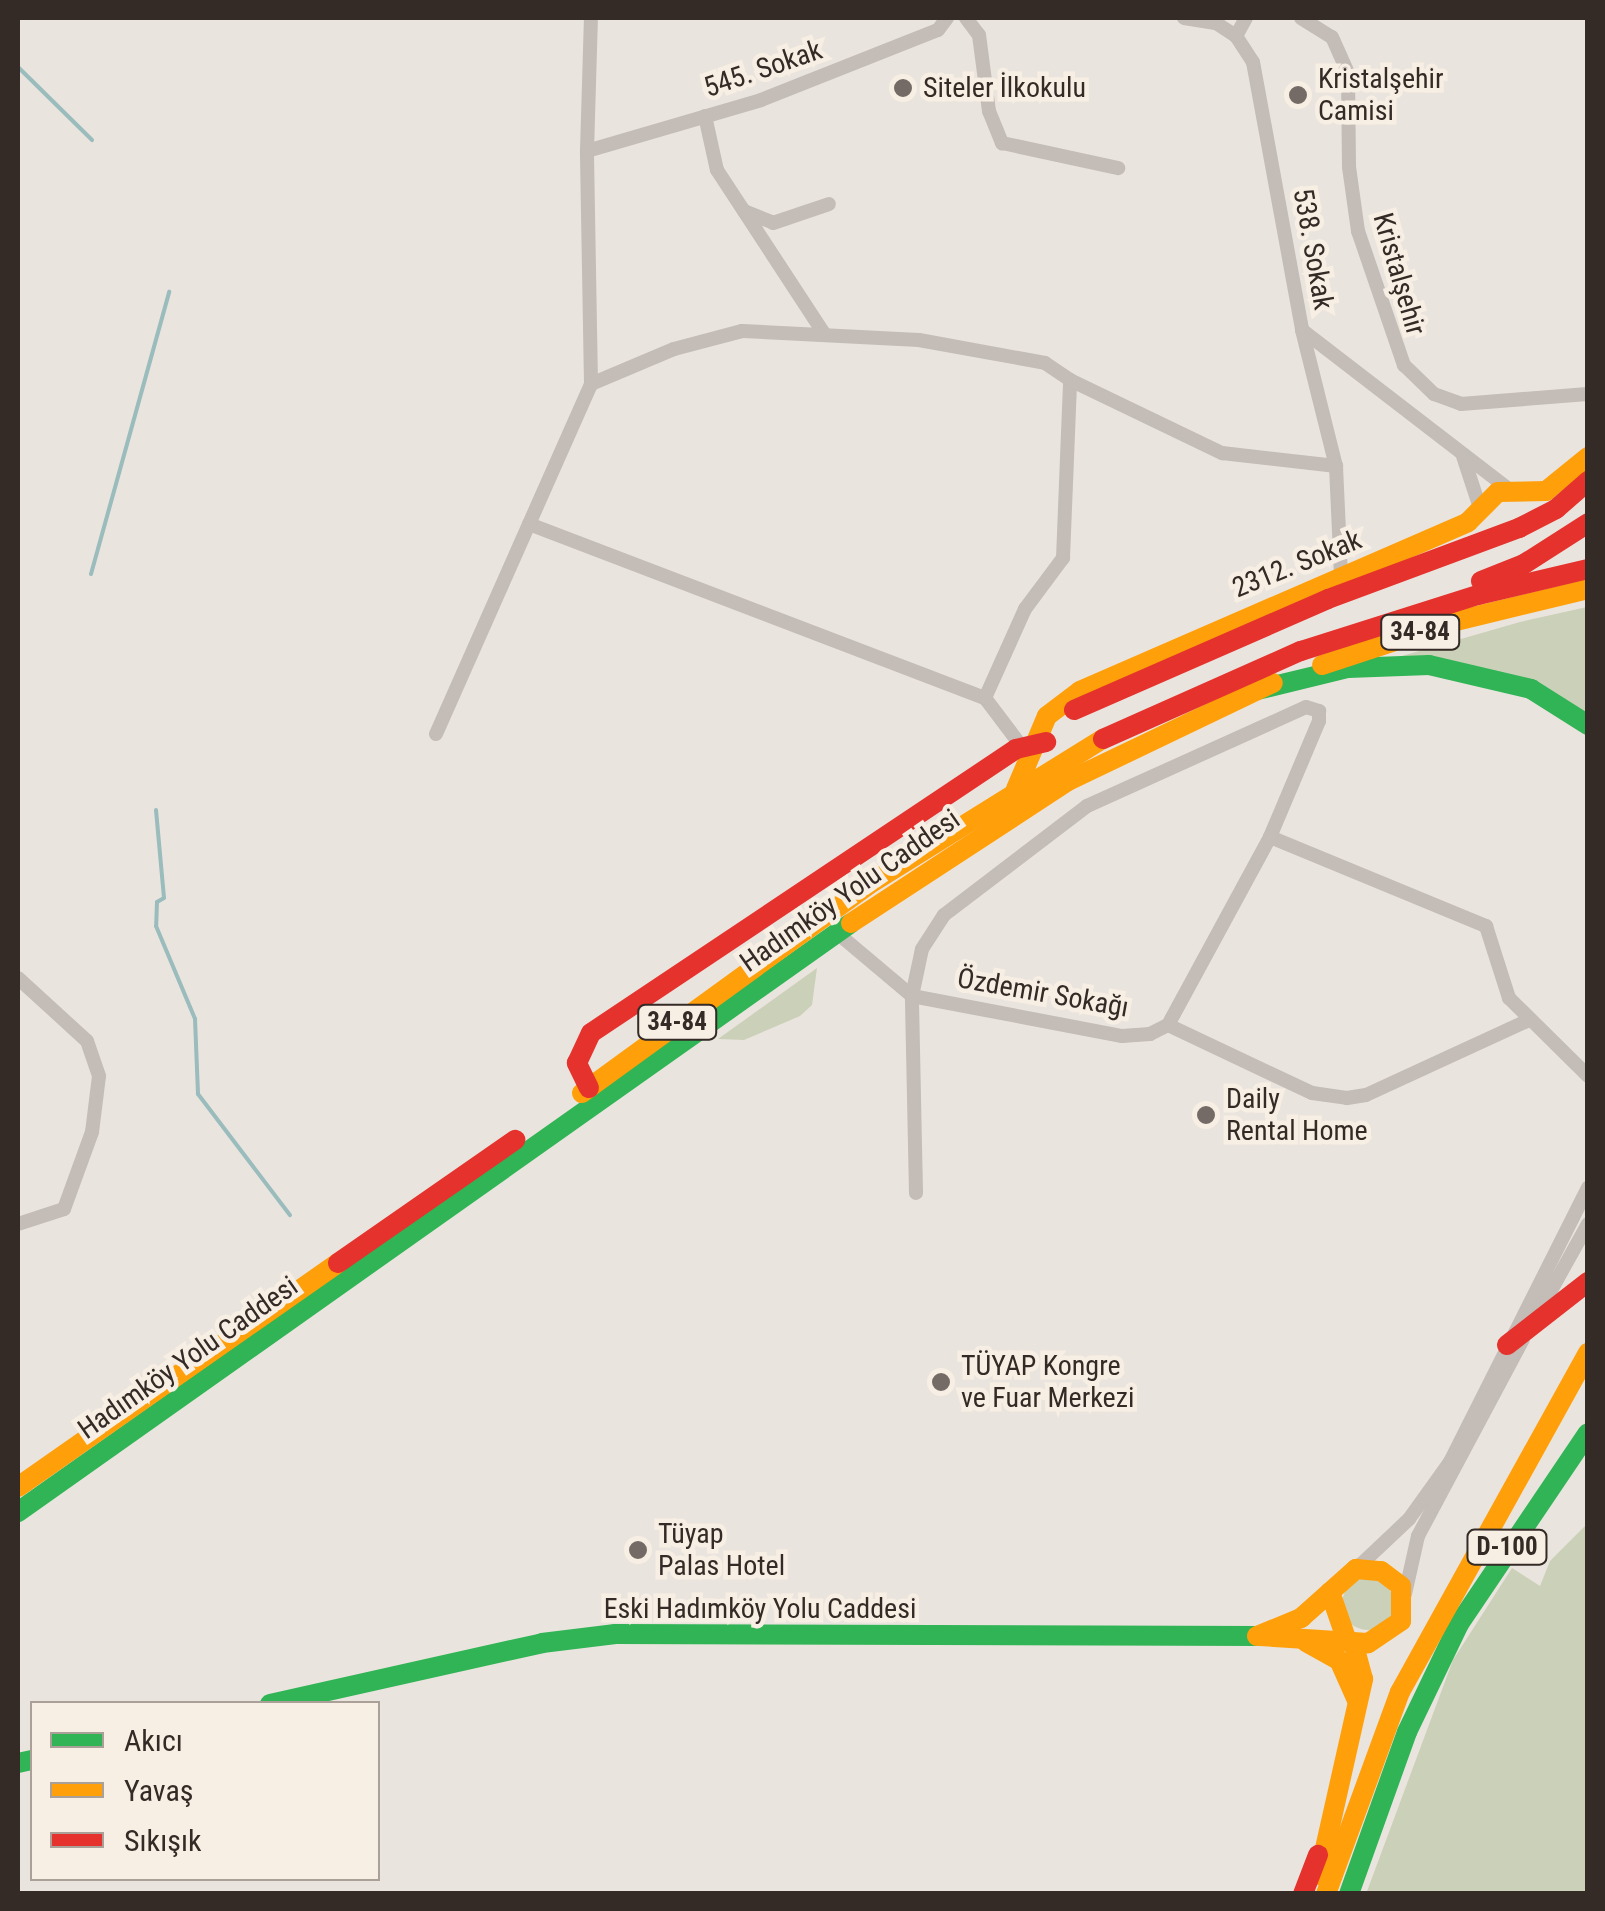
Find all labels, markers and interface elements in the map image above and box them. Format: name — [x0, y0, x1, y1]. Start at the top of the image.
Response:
street label: 545. Sokak — [700, 33, 826, 105]
place label: Kristalşehir Camisi — [1318, 62, 1443, 128]
place label: Siteler İlkokulu — [923, 71, 1086, 105]
marker: Siteler İlkokulu — [892, 77, 914, 99]
marker: Kristalşehir Camisi — [1287, 84, 1309, 106]
street label: 538. Sokak — [1286, 186, 1340, 312]
street label: Kristalşehir — [1366, 209, 1432, 339]
street label: 2312. Sokak — [1228, 523, 1366, 605]
road number: 34-84 — [1380, 612, 1460, 652]
street label: Hadımköy Yolu Caddesi — [734, 803, 966, 979]
street label: Özdemir Sokağı — [955, 961, 1131, 1025]
road number: 34-84 — [637, 1002, 717, 1042]
place label: Daily Rental Home — [1226, 1082, 1368, 1148]
marker: Daily Rental Home — [1195, 1104, 1217, 1126]
street label: Hadımköy Yolu Caddesi — [72, 1270, 304, 1446]
place label: TÜYAP Kongre ve Fuar Merkezi — [961, 1349, 1134, 1415]
marker: TÜYAP Kongre ve Fuar Merkezi — [930, 1371, 952, 1393]
place label: Tüyap Palas Hotel — [658, 1517, 785, 1583]
road number: D-100 — [1464, 1527, 1550, 1567]
marker: Tüyap Palas Hotel — [627, 1539, 649, 1561]
street label: Eski Hadımköy Yolu Caddesi — [604, 1592, 916, 1626]
legend — [30, 1701, 380, 1881]
text: Akıcı — [124, 1723, 183, 1758]
text: Yavaş — [124, 1773, 194, 1808]
text: Sıkışık — [124, 1823, 201, 1858]

